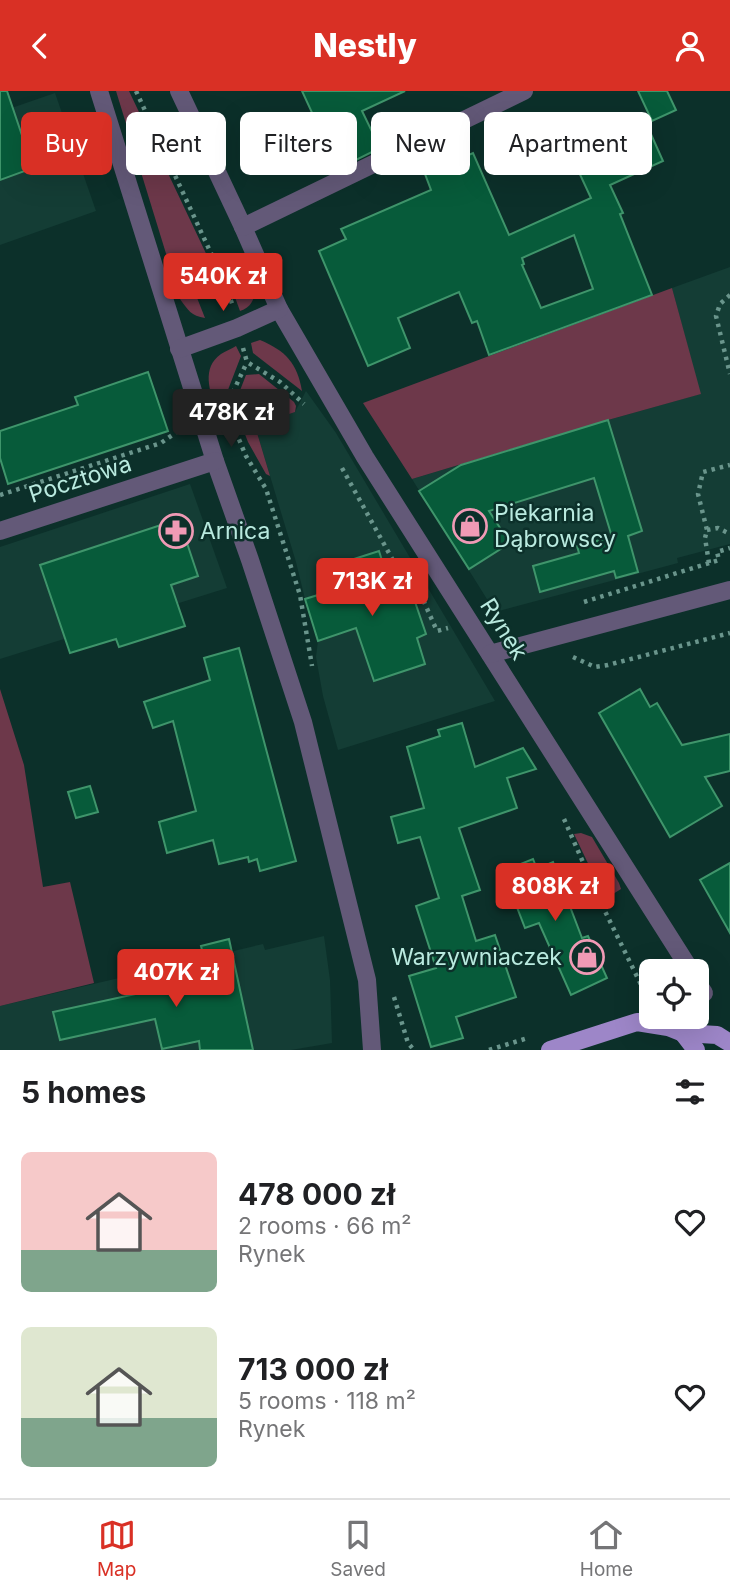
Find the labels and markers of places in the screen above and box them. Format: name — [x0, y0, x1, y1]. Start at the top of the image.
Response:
pin: 540K zł — [158, 253, 288, 313]
pin: 478K zł — [166, 389, 296, 449]
place label: Piekarnia Dąbrowscy — [494, 499, 616, 553]
shop icon: Piekarnia Dąbrowscy — [451, 507, 489, 545]
pharmacy icon: Arnica — [157, 512, 195, 550]
place label: Arnica — [200, 517, 270, 545]
pin: 713K zł — [307, 559, 437, 618]
pin: 808K zł — [490, 863, 620, 923]
shop icon: Warzywniaczek — [568, 938, 606, 976]
place label: Warzywniaczek — [391, 943, 562, 971]
pin: 407K zł — [111, 949, 241, 1009]

